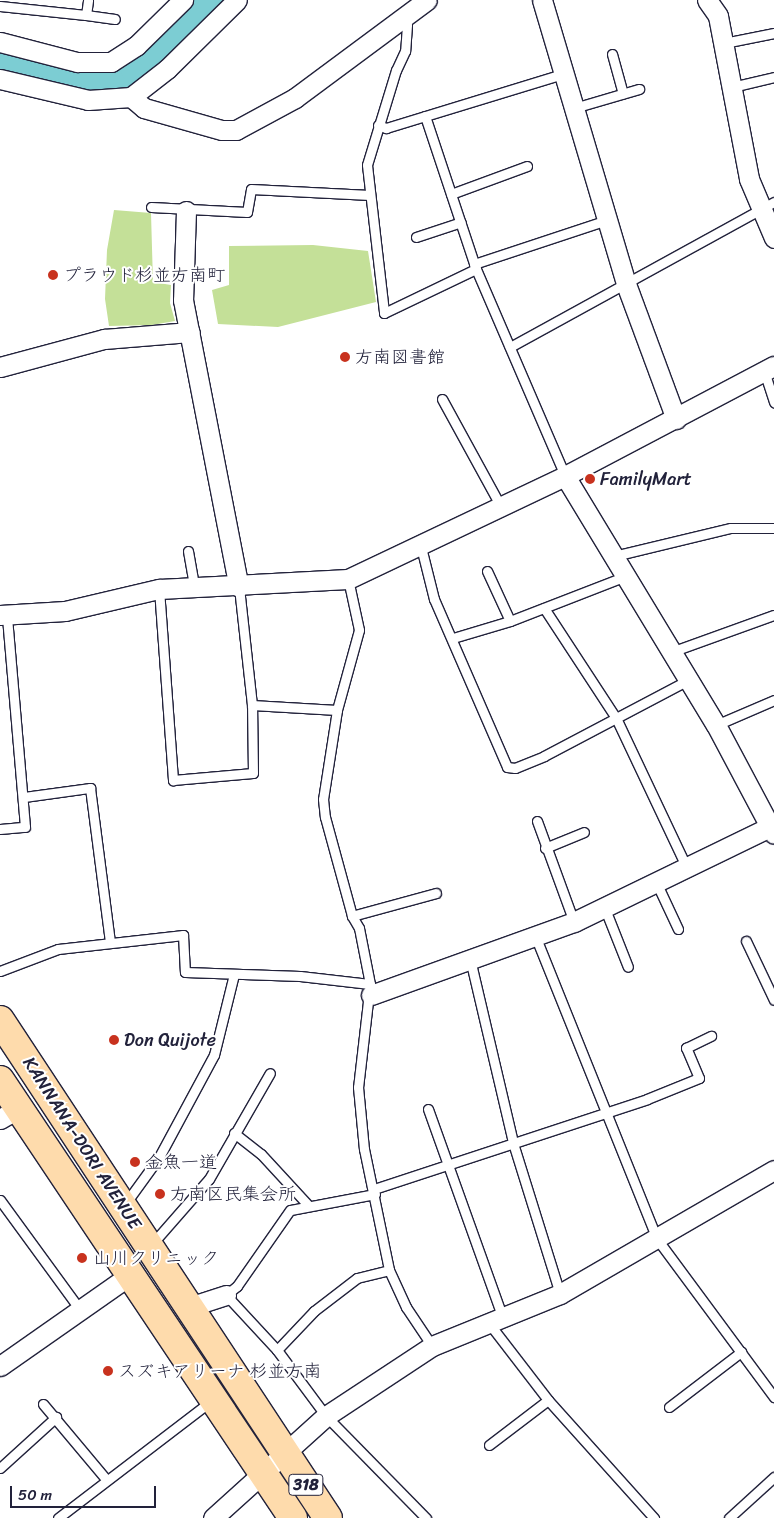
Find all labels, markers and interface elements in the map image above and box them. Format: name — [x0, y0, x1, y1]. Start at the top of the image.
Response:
place label: プラウド杉並方南町 — [63, 264, 225, 286]
marker: プラウド杉並方南町 — [47, 269, 59, 281]
place label: 方南図書館 — [355, 346, 445, 368]
marker: 方南図書館 — [339, 351, 351, 363]
place label: FamilyMart — [600, 468, 692, 490]
marker: FamilyMart — [584, 473, 596, 485]
place label: Don Quijote — [124, 1029, 216, 1051]
marker: Don Quijote — [108, 1034, 120, 1046]
street label: KANNANA-DORI AVENUE — [18, 1052, 146, 1234]
place label: 金魚一道 — [145, 1151, 217, 1173]
marker: 金魚一道 — [129, 1156, 141, 1168]
place label: 方南区民集会所 — [170, 1183, 296, 1205]
marker: 方南区民集会所 — [154, 1188, 166, 1200]
place label: 山川クリニック — [93, 1247, 219, 1269]
marker: 山川クリニック — [75, 1251, 89, 1265]
place label: スズキアリーナ 杉並方南 — [118, 1360, 321, 1382]
marker: スズキアリーナ 杉並方南 — [102, 1365, 114, 1377]
road number: 318 — [287, 1472, 325, 1498]
scale bar — [12, 1476, 159, 1508]
text: 50 m — [18, 1482, 52, 1508]

